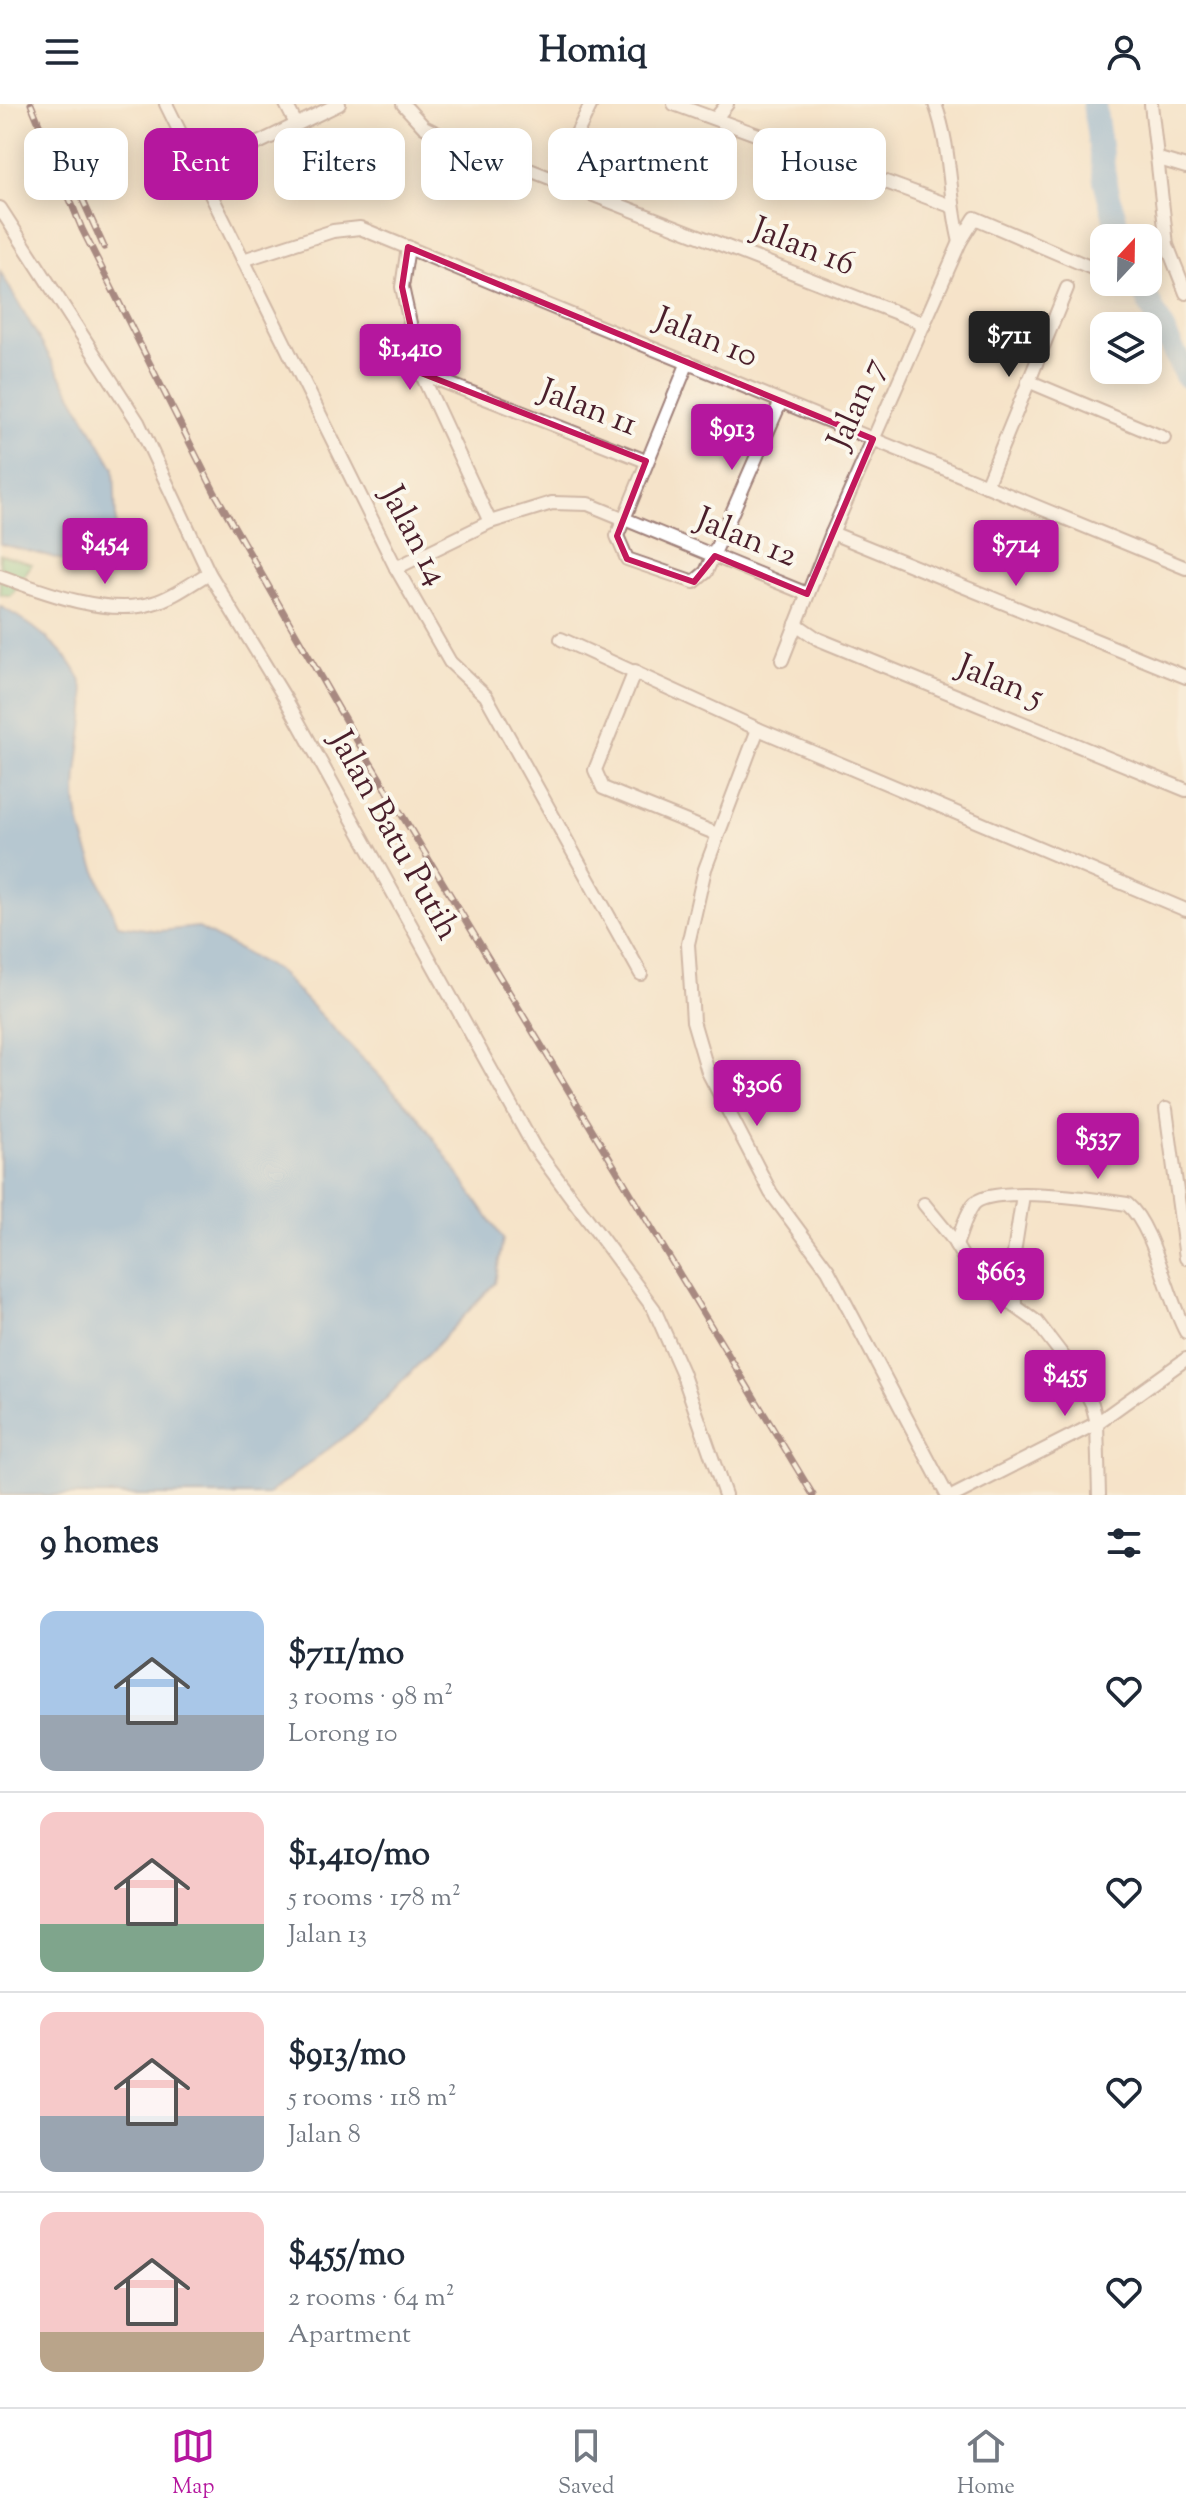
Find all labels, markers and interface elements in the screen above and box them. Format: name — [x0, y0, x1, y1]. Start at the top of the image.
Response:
text: Homiq — [539, 26, 647, 78]
icon: menu — [40, 30, 84, 74]
icon: person — [1102, 30, 1146, 74]
chip: Buy — [24, 128, 128, 200]
chip: Rent — [144, 128, 258, 200]
chip: Filters — [274, 128, 405, 200]
chip: New — [421, 128, 532, 200]
chip: Apartment — [548, 128, 737, 200]
chip: House — [753, 128, 886, 200]
street label: Jalan 16 — [743, 205, 861, 290]
north arrow — [1090, 224, 1162, 296]
map controls — [1090, 224, 1162, 384]
street label: Jalan 10 — [645, 295, 765, 382]
pin: $711 — [962, 311, 1056, 379]
button: layers — [1090, 312, 1162, 384]
text: $711 — [987, 318, 1031, 355]
pin: $1,410 — [345, 324, 475, 392]
text: $1,410 — [378, 331, 442, 368]
street label: Jalan 7 — [815, 351, 900, 459]
street label: Jalan 11 — [530, 367, 644, 450]
pin: $913 — [685, 404, 779, 472]
text: $913 — [709, 411, 755, 448]
street label: Jalan 14 — [365, 476, 460, 595]
street label: Jalan 12 — [686, 496, 804, 582]
pin: $454 — [58, 518, 152, 586]
pin: $714 — [969, 520, 1063, 588]
text: $454 — [81, 525, 129, 562]
text: $714 — [992, 527, 1040, 564]
street label: Jalan 5 — [947, 643, 1051, 723]
street label: Jalan Batu Putih — [314, 721, 471, 950]
pin: $306 — [710, 1060, 804, 1128]
text: $306 — [732, 1067, 782, 1104]
pin: $537 — [1051, 1113, 1145, 1181]
text: $537 — [1075, 1120, 1121, 1157]
pin: $663 — [954, 1248, 1048, 1316]
text: $663 — [976, 1255, 1026, 1292]
pin: $455 — [1018, 1350, 1112, 1418]
text: $455 — [1043, 1357, 1087, 1394]
text: 9 homes — [40, 1519, 159, 1568]
icon: filters — [1102, 1521, 1146, 1565]
text: $711/mo — [288, 1630, 404, 1679]
icon: home — [104, 1643, 200, 1739]
icon: heart — [1102, 1669, 1146, 1713]
text: 3 rooms · 98 m² — [288, 1679, 453, 1716]
text: Lorong 10 — [288, 1716, 398, 1753]
text: $1,410/mo — [288, 1831, 430, 1880]
icon: home — [104, 1844, 200, 1940]
icon: heart — [1102, 1870, 1146, 1914]
text: 5 rooms · 178 m² — [288, 1880, 461, 1917]
text: Jalan 13 — [288, 1917, 367, 1954]
text: $913/mo — [288, 2031, 406, 2080]
icon: home — [104, 2044, 200, 2140]
icon: heart — [1102, 2070, 1146, 2114]
text: 5 rooms · 118 m² — [288, 2080, 456, 2117]
text: Jalan 8 — [288, 2117, 361, 2154]
text: $455/mo — [288, 2231, 405, 2280]
icon: home — [104, 2244, 200, 2340]
icon: heart — [1102, 2270, 1146, 2314]
text: 2 rooms · 64 m² — [288, 2280, 455, 2317]
text: Apartment — [288, 2317, 411, 2354]
tab: Map — [171, 2424, 215, 2504]
tab: Saved — [558, 2424, 614, 2504]
tab: Home — [957, 2424, 1015, 2504]

